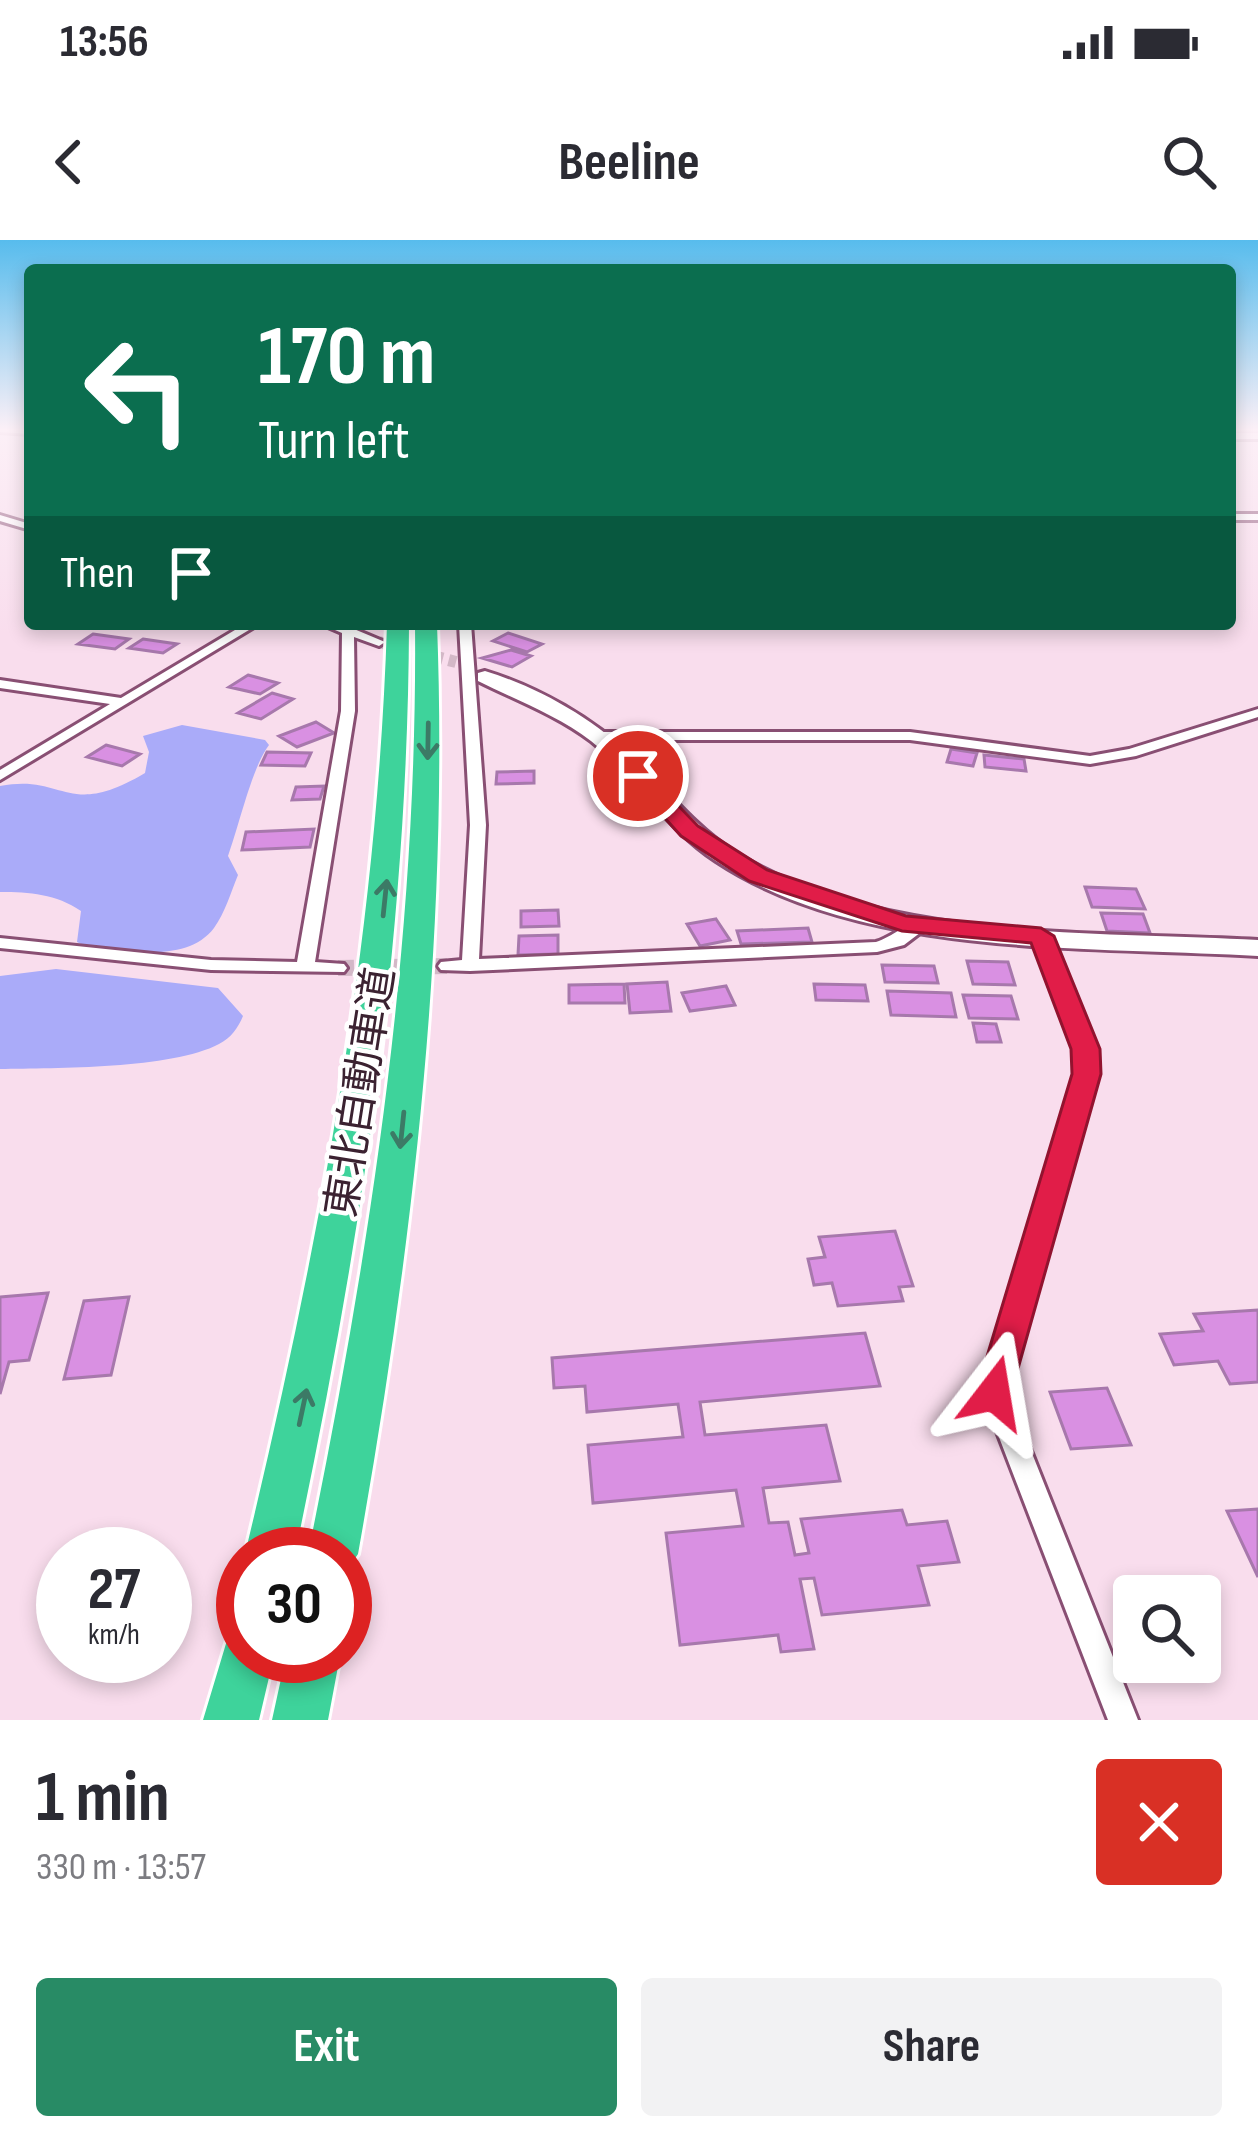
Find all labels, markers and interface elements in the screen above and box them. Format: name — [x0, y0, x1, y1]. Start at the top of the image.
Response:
text: 13:56 — [60, 15, 149, 70]
icon: back — [36, 129, 102, 195]
icon: search — [1156, 129, 1222, 195]
text: Beeline — [558, 130, 700, 195]
text: 170 m — [258, 307, 435, 408]
icon: left — [60, 312, 216, 468]
text: Turn left — [258, 409, 410, 474]
icon: arrive — [158, 540, 224, 606]
text: Then — [60, 546, 134, 601]
one-way arrow — [417, 721, 439, 760]
pin — [587, 725, 689, 827]
icon: arrive — [605, 743, 671, 809]
one-way arrow — [375, 879, 397, 918]
street label: 東北自動車道 — [317, 964, 406, 1221]
one-way arrow — [390, 1110, 413, 1149]
position arrow — [931, 1330, 1057, 1456]
one-way arrow — [292, 1389, 315, 1427]
speed limit sign: 30 — [216, 1527, 372, 1683]
text: 27 — [88, 1554, 140, 1626]
map controls — [1113, 1575, 1221, 1683]
button: search — [1113, 1575, 1221, 1683]
text: km/h — [88, 1617, 140, 1653]
text: 1 min — [36, 1755, 170, 1842]
button: close — [1096, 1759, 1222, 1885]
text: 330 m · 13:57 — [36, 1844, 206, 1891]
button: Exit — [36, 1978, 617, 2116]
button: Share — [641, 1978, 1222, 2116]

